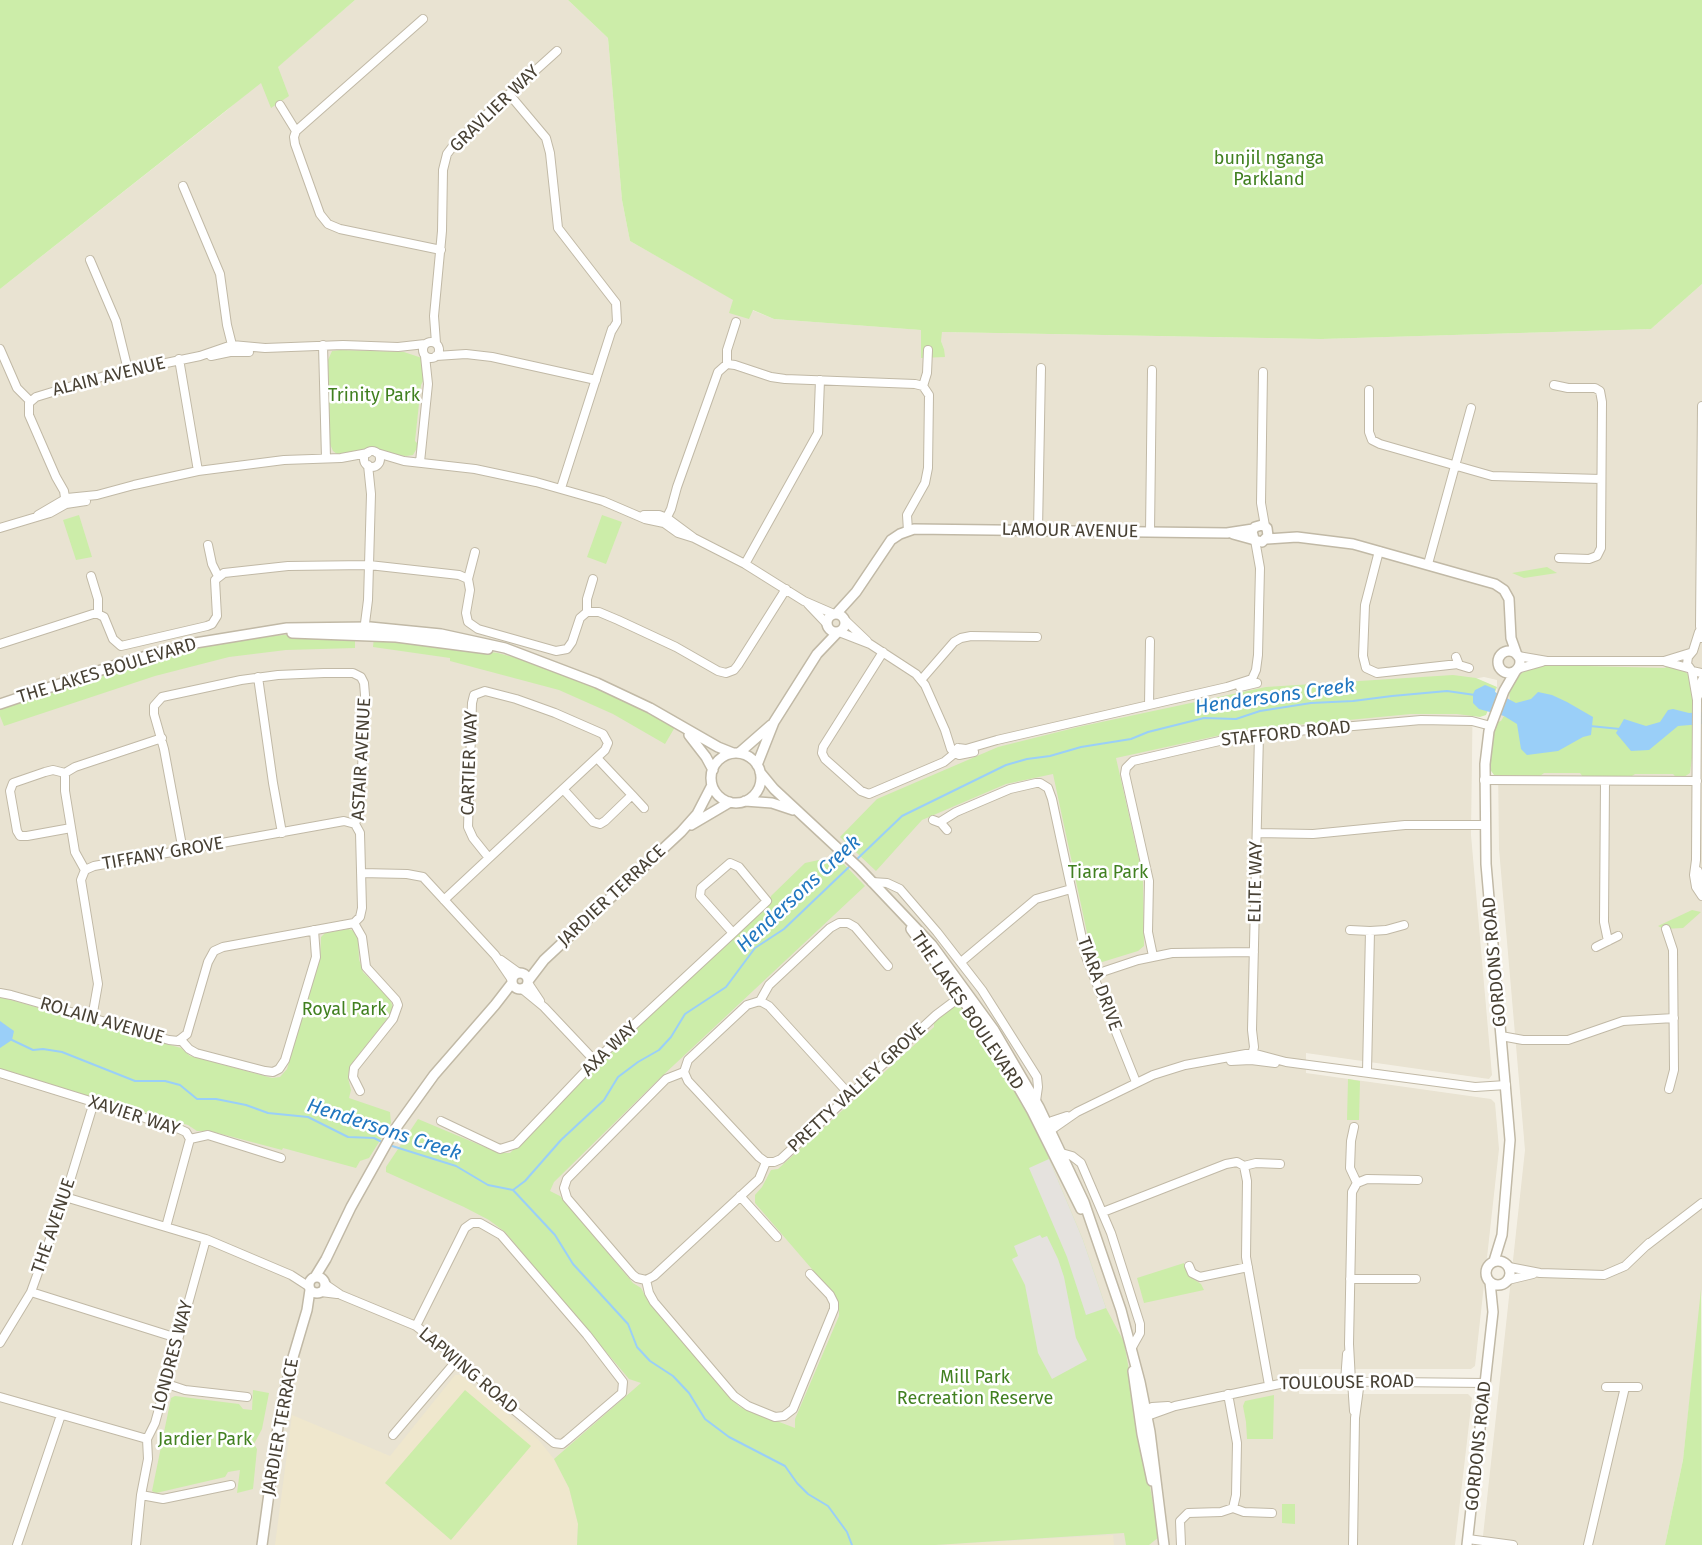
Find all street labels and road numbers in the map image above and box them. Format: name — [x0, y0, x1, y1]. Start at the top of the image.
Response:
street label: GRAVLIER WAY — [446, 61, 544, 157]
street label: ALAIN AVENUE — [50, 353, 168, 401]
street label: LAMOUR AVENUE — [1001, 519, 1139, 543]
street label: THE LAKES BOULEVARD — [15, 633, 199, 709]
street label: ASTAIR AVENUE — [348, 697, 376, 821]
street label: CARTIER WAY — [457, 710, 483, 816]
street label: STAFFORD ROAD — [1220, 716, 1352, 752]
street label: TIFFANY GROVE — [101, 833, 225, 875]
street label: JARDIER TERRACE — [554, 841, 670, 951]
street label: ELITE WAY — [1244, 841, 1268, 923]
street label: GORDONS ROAD — [1479, 896, 1511, 1028]
street label: THE LAKES BOULEVARD — [906, 928, 1028, 1094]
street label: TIARA DRIVE — [1072, 934, 1126, 1034]
street label: ROLAIN AVENUE — [37, 993, 167, 1049]
street label: AXA WAY — [578, 1017, 642, 1081]
street label: PRETTY VALLEY GROVE — [784, 1019, 930, 1157]
street label: XAVIER WAY — [86, 1091, 182, 1141]
street label: THE AVENUE — [28, 1175, 80, 1277]
street label: LONDRES WAY — [148, 1298, 198, 1414]
street label: LAPWING ROAD — [414, 1323, 522, 1419]
street label: JARDIER TERRACE — [258, 1356, 304, 1498]
street label: TOULOUSE ROAD — [1280, 1371, 1414, 1395]
street label: GORDONS ROAD — [1461, 1380, 1497, 1512]

